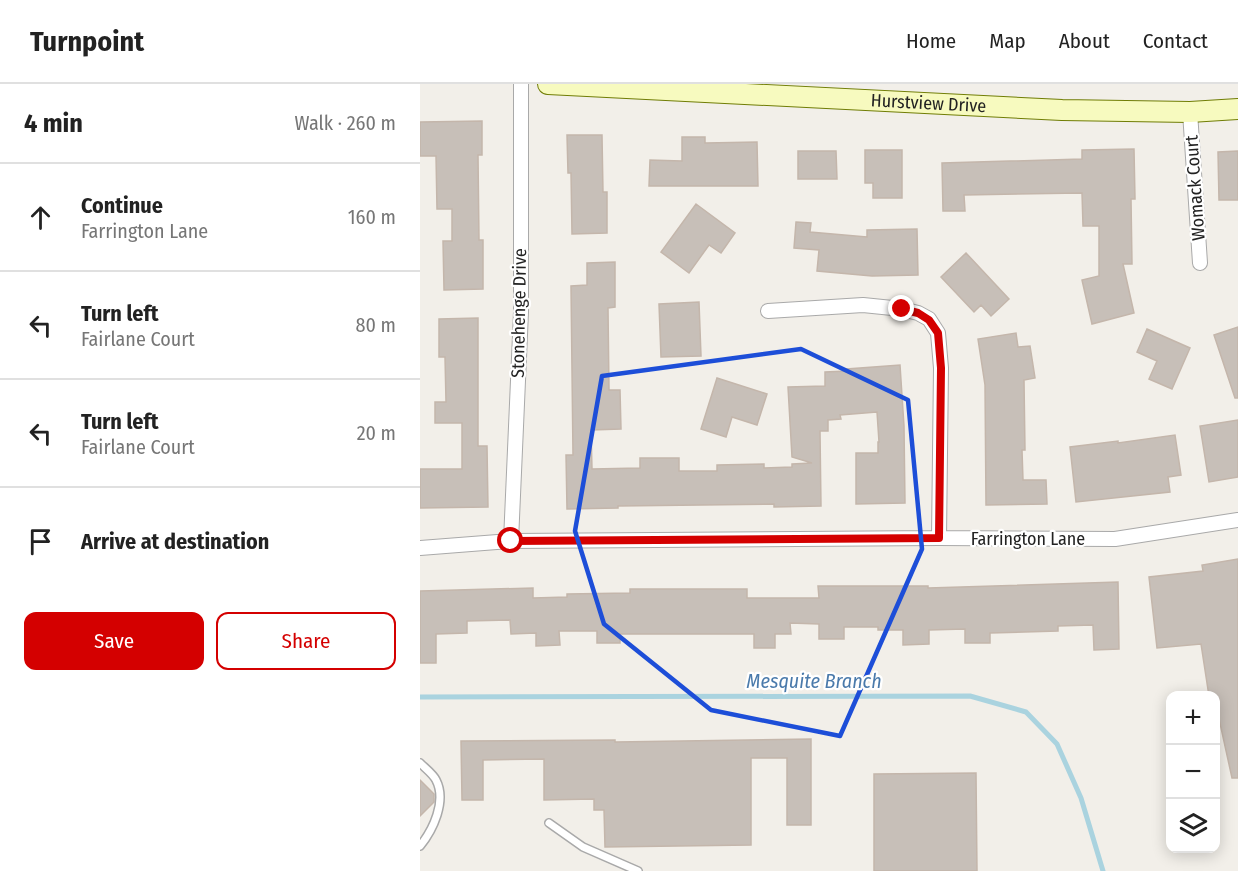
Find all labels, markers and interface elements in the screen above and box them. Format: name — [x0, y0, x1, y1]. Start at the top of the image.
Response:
text: Turnpoint — [30, 25, 144, 58]
text: Home — [906, 28, 956, 54]
text: Map — [989, 28, 1026, 54]
text: About — [1059, 28, 1110, 54]
text: Contact — [1143, 28, 1208, 54]
street label: Hurstview Drive — [870, 89, 987, 117]
text: 4 min — [24, 108, 83, 139]
text: Walk · 260 m — [295, 111, 396, 135]
street label: Womack Court — [1180, 134, 1210, 241]
text: Continue — [81, 192, 163, 219]
icon: ahead — [24, 201, 57, 234]
text: 160 m — [348, 205, 396, 229]
text: Farrington Lane — [81, 219, 208, 243]
street label: Stonehenge Drive — [507, 248, 531, 378]
route end — [888, 295, 914, 321]
text: Turn left — [81, 300, 159, 327]
icon: left — [24, 309, 57, 342]
text: 80 m — [356, 313, 396, 337]
text: Fairlane Court — [81, 327, 195, 351]
text: Turn left — [81, 408, 159, 435]
icon: left — [24, 417, 57, 450]
text: 20 m — [357, 421, 396, 445]
text: Fairlane Court — [81, 435, 195, 459]
icon: arrive — [24, 525, 57, 558]
route start — [497, 527, 523, 553]
text: Arrive at destination — [81, 528, 269, 555]
street label: Farrington Lane — [971, 528, 1085, 550]
button: Save — [24, 612, 204, 670]
button: Share — [216, 612, 396, 670]
water label: Mesquite Branch — [746, 669, 882, 693]
map controls — [1166, 691, 1220, 853]
button: + — [1166, 691, 1220, 745]
button: − — [1166, 745, 1220, 799]
button: layers — [1166, 799, 1220, 853]

